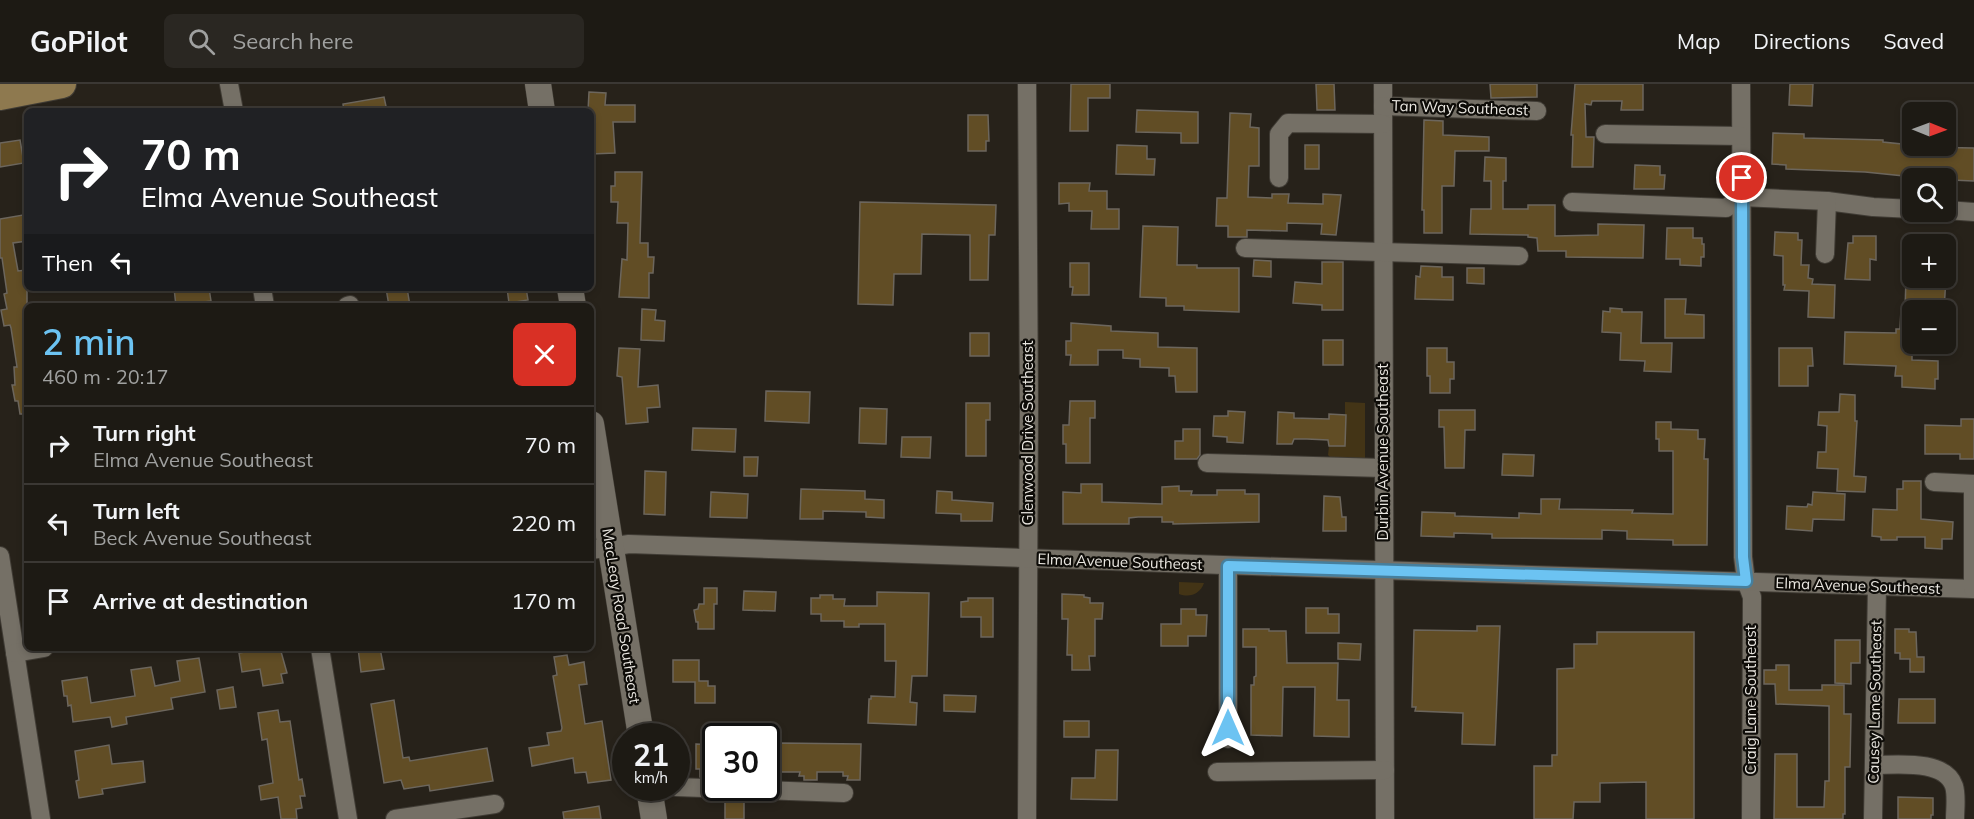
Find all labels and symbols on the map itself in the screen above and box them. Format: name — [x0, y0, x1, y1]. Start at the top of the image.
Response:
street label: Tan Way Southeast — [1391, 96, 1529, 119]
north arrow — [1902, 102, 1956, 156]
pin — [1716, 152, 1767, 203]
street label: Glenwood Drive Southeast — [1018, 341, 1037, 525]
street label: Durbin Avenue Southeast — [1373, 363, 1392, 541]
street label: MacLeay Road Southeast — [598, 527, 645, 705]
street label: Elma Avenue Southeast — [1037, 549, 1203, 574]
street label: Elma Avenue Southeast — [1775, 573, 1941, 598]
street label: Causey Lane Southeast — [1864, 620, 1885, 784]
street label: Craig Lane Southeast — [1741, 625, 1760, 775]
position arrow — [1196, 696, 1260, 760]
speed limit sign: 30 — [702, 723, 780, 801]

